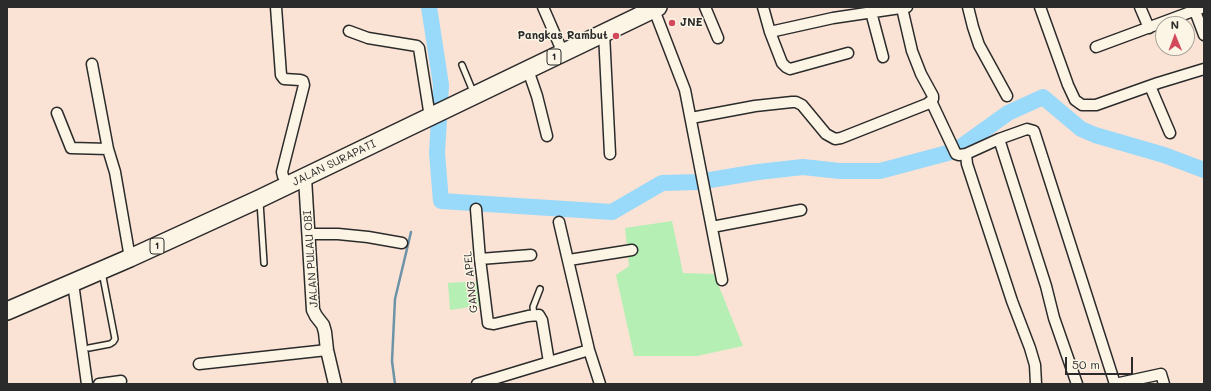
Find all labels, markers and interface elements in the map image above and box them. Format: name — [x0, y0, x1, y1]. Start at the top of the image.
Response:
place label: JNE — [680, 16, 703, 30]
north arrow — [1155, 16, 1195, 56]
text: N — [1170, 17, 1179, 32]
marker: JNE — [667, 18, 677, 28]
place label: Pangkas Rambut — [517, 29, 608, 43]
marker: Pangkas Rambut — [611, 31, 621, 41]
road number: 1 — [547, 49, 561, 65]
street label: JALAN SURAPATI — [290, 137, 378, 189]
street label: JALAN PULAU OBI — [301, 210, 321, 308]
road number: 1 — [150, 238, 164, 254]
street label: GANG APEL — [461, 250, 481, 314]
scale bar — [1067, 349, 1135, 375]
text: 50 m — [1072, 356, 1100, 372]

